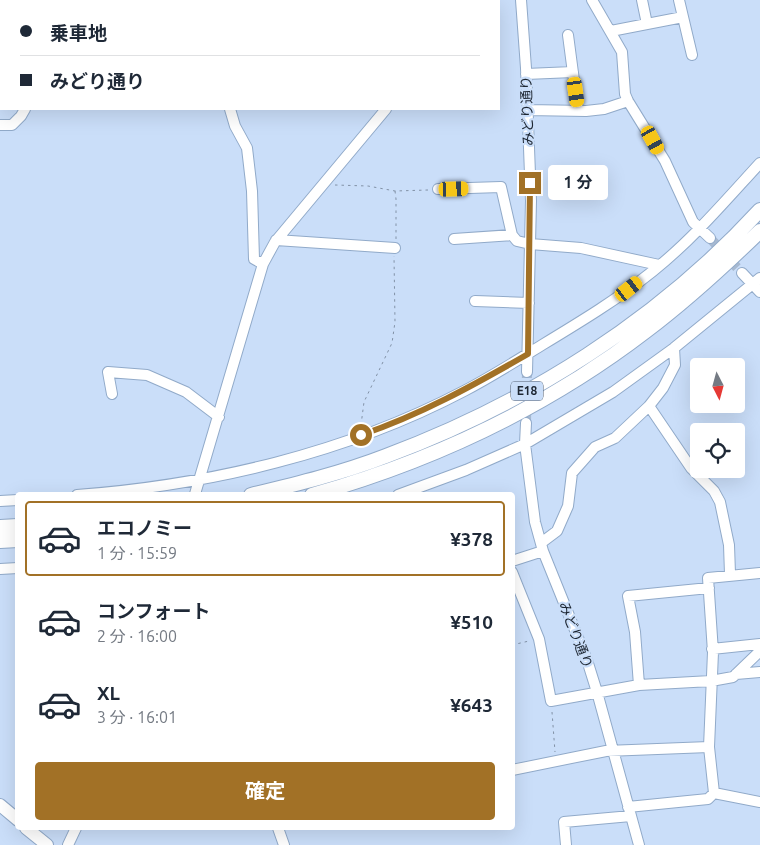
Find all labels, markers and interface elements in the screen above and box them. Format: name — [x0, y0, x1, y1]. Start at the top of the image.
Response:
text: 乗車地 — [50, 22, 107, 44]
text: みどり通り — [50, 70, 145, 92]
street label: みどり通り — [518, 76, 536, 146]
car — [566, 76, 585, 108]
car — [639, 123, 666, 157]
callout: 1 分 — [548, 166, 608, 200]
route end — [519, 172, 541, 194]
text: 1 分 — [564, 173, 592, 191]
car — [438, 181, 469, 197]
car — [612, 274, 645, 304]
north arrow — [690, 358, 745, 412]
map controls — [690, 358, 745, 478]
road number: E18 — [511, 382, 543, 401]
button: locate — [690, 423, 745, 478]
route start — [350, 424, 372, 446]
icon: car — [37, 516, 82, 561]
text: エコノミー — [97, 517, 192, 539]
text: ¥378 — [450, 528, 493, 550]
text: 1 分 · 15:59 — [97, 544, 177, 562]
icon: car — [37, 599, 82, 644]
street label: みどり通り — [556, 599, 596, 671]
text: コンフォート — [97, 600, 210, 622]
text: ¥510 — [450, 611, 493, 633]
text: 2 分 · 16:00 — [97, 627, 177, 645]
icon: car — [37, 682, 82, 727]
text: XL — [97, 682, 120, 704]
text: ¥643 — [450, 694, 493, 716]
text: 3 分 · 16:01 — [97, 708, 177, 726]
button: 確定 — [35, 762, 495, 820]

